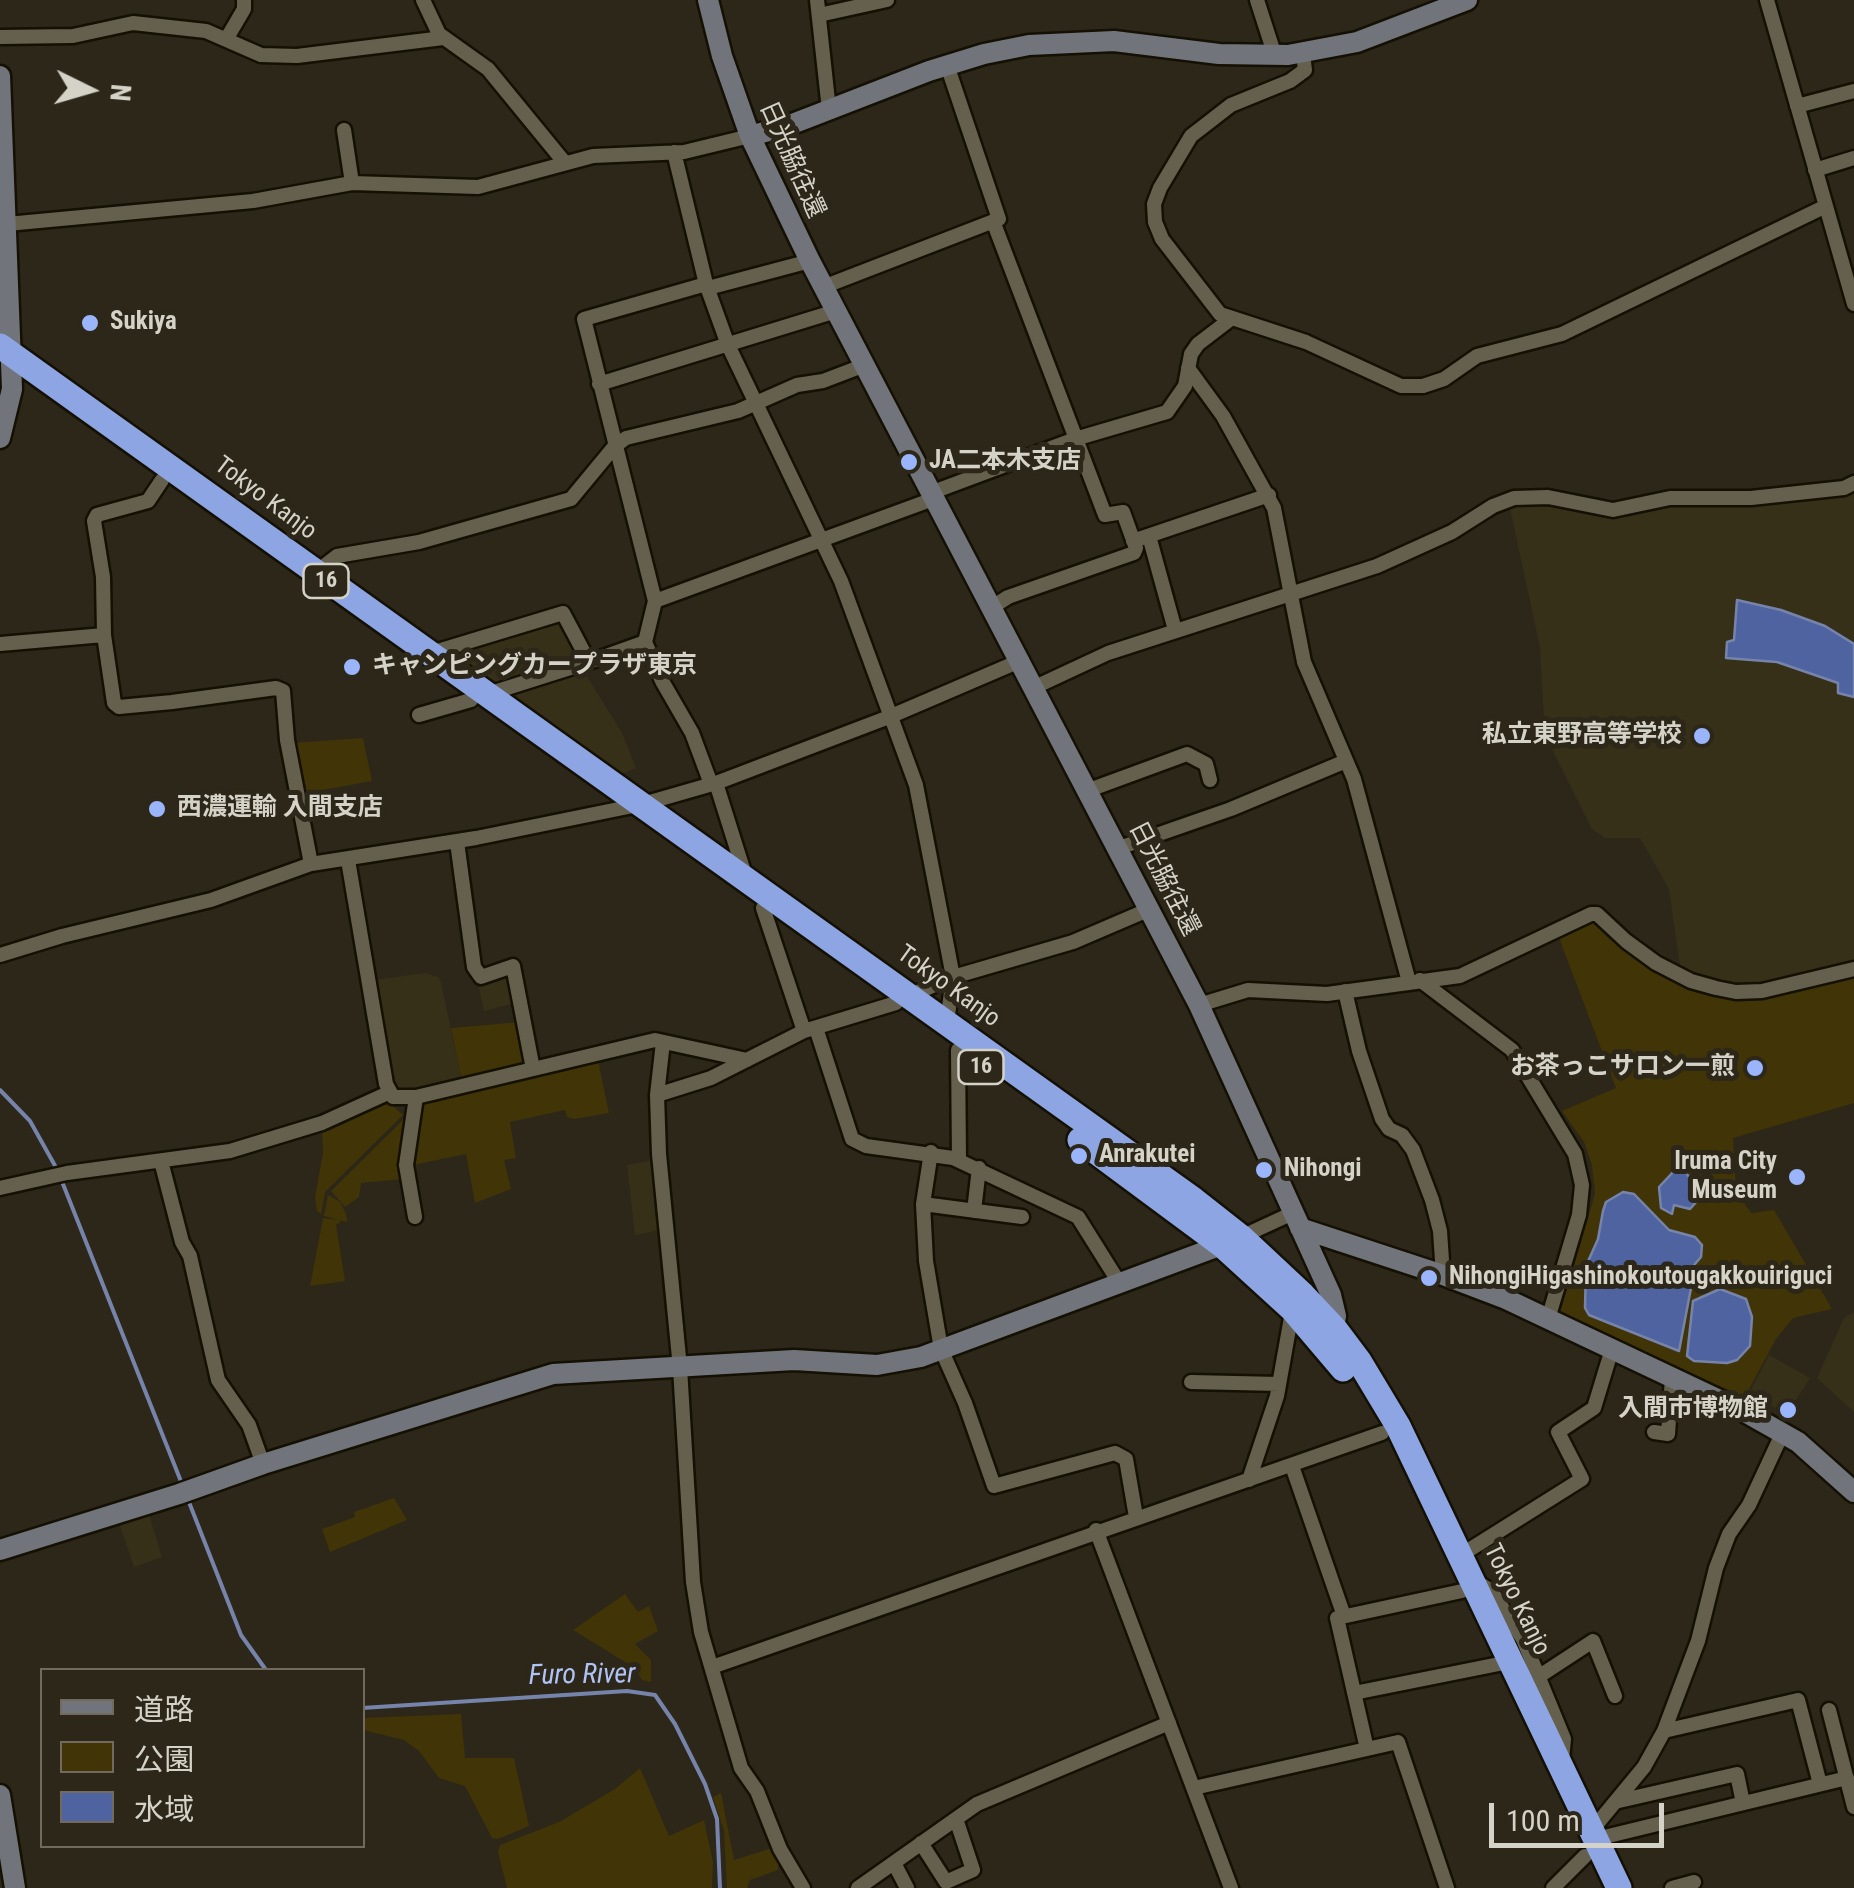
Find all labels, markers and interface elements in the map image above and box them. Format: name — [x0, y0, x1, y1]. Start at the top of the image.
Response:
north arrow — [40, 40, 140, 140]
text: N — [103, 83, 138, 103]
street label: 日光脇往還 — [752, 97, 830, 223]
place label: Sukiya — [110, 308, 177, 338]
marker: Sukiya — [79, 312, 101, 334]
place label: JA二本木支店 — [929, 447, 1081, 477]
street label: Tokyo Kanjo — [208, 451, 322, 547]
marker: JA二本木支店 — [898, 451, 920, 473]
road number: 16 — [304, 564, 348, 598]
place label: キャンピングカープラザ東京 — [372, 652, 697, 682]
marker: キャンピングカープラザ東京 — [341, 656, 363, 678]
place label: 私立東野高等学校 — [1482, 721, 1682, 751]
marker: 私立東野高等学校 — [1691, 725, 1713, 747]
place label: 西濃運輸 入間支店 — [177, 794, 383, 824]
marker: 西濃運輸 入間支店 — [146, 798, 168, 820]
street label: 日光脇往還 — [1121, 817, 1205, 941]
street label: Tokyo Kanjo — [891, 940, 1005, 1034]
road number: 16 — [958, 1050, 1004, 1084]
place label: お茶っこサロン一煎 — [1510, 1053, 1735, 1083]
marker: お茶っこサロン一煎 — [1744, 1057, 1766, 1079]
place label: Anrakutei — [1099, 1141, 1196, 1171]
marker: Anrakutei — [1068, 1145, 1090, 1167]
place label: Iruma City Museum — [1674, 1148, 1777, 1207]
place label: Nihongi — [1284, 1155, 1362, 1185]
marker: Nihongi — [1253, 1159, 1275, 1181]
marker: Iruma City Museum — [1786, 1166, 1808, 1188]
place label: NihongiHigashinokoutougakkouiriguci — [1449, 1263, 1833, 1293]
marker: NihongiHigashinokoutougakkouiriguci — [1418, 1267, 1440, 1289]
place label: 入間市博物館 — [1618, 1395, 1768, 1425]
marker: 入間市博物館 — [1777, 1399, 1799, 1421]
street label: Tokyo Kanjo — [1476, 1539, 1556, 1661]
water label: Furo River — [528, 1658, 636, 1694]
legend — [40, 1668, 365, 1848]
text: 道路 — [134, 1692, 194, 1727]
text: 公園 — [134, 1742, 194, 1777]
scale bar — [1494, 1783, 1669, 1845]
text: 水域 — [134, 1792, 194, 1827]
text: 100 m — [1506, 1803, 1580, 1838]

